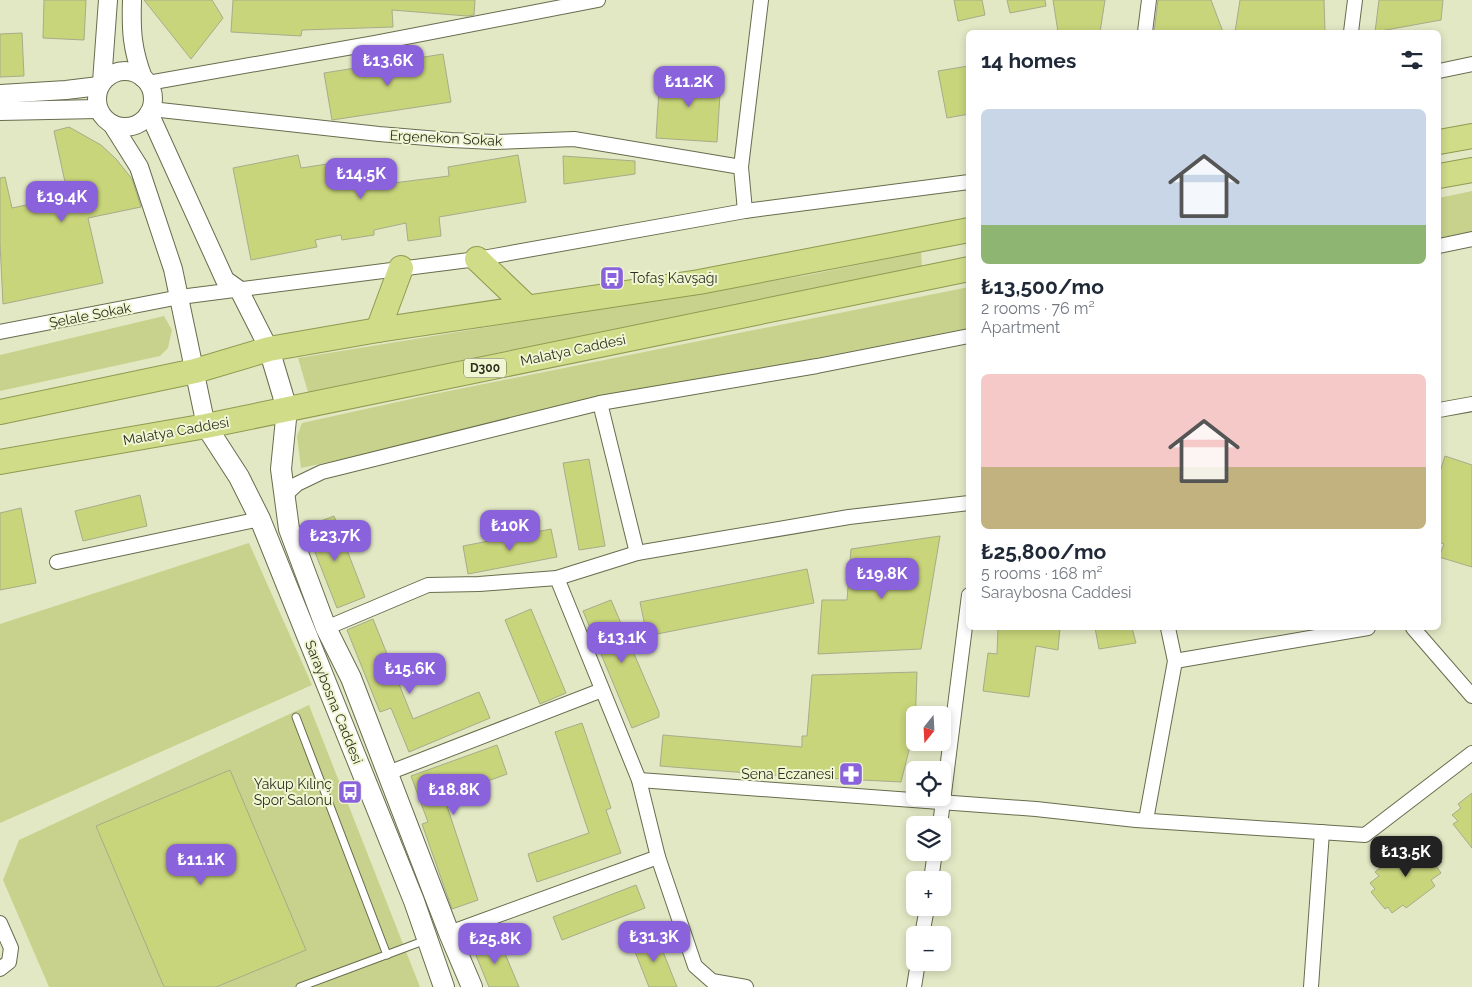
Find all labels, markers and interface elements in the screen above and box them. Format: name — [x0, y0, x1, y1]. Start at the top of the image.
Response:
pin: ₺13.6K — [347, 44, 429, 87]
icon: filters — [1398, 46, 1426, 74]
text: 14 homes — [981, 48, 1076, 73]
text: ₺13.6K — [363, 51, 413, 70]
pin: ₺11.2K — [648, 66, 730, 108]
text: ₺11.2K — [665, 72, 713, 91]
street label: Ergenekon Sokak — [389, 127, 503, 149]
icon: home — [1159, 141, 1249, 231]
pin: ₺14.5K — [320, 158, 402, 200]
text: ₺14.5K — [336, 164, 386, 183]
pin: ₺19.4K — [21, 180, 103, 223]
text: ₺19.4K — [37, 187, 87, 206]
bus stop icon: Tofaş Kavşağı — [599, 265, 625, 291]
place label: Tofaş Kavşağı — [630, 270, 718, 286]
text: ₺13,500/mo — [981, 274, 1104, 299]
street label: Şelale Sokak — [48, 299, 133, 331]
text: 2 rooms · 76 m² — [981, 299, 1095, 318]
text: Apartment — [981, 318, 1060, 337]
street label: Malatya Caddesi — [519, 331, 627, 369]
road number: D300 — [464, 358, 506, 378]
icon: home — [1159, 406, 1249, 496]
street label: Malatya Caddesi — [122, 414, 230, 448]
pin: ₺10K — [480, 510, 540, 552]
text: ₺10K — [491, 516, 529, 535]
pin: ₺23.7K — [294, 520, 376, 562]
text: ₺23.7K — [310, 526, 360, 545]
text: ₺25,800/mo — [981, 539, 1106, 564]
pin: ₺19.8K — [841, 558, 923, 600]
text: ₺19.8K — [857, 564, 907, 583]
text: 5 rooms · 168 m² — [981, 564, 1103, 583]
text: Saraybosna Caddesi — [981, 583, 1132, 602]
pin: ₺13.1K — [581, 622, 663, 664]
text: ₺13.1K — [598, 628, 646, 647]
street label: Saraybosna Caddesi — [302, 638, 366, 766]
pin: ₺15.6K — [369, 652, 451, 695]
text: ₺15.6K — [385, 659, 435, 678]
north arrow — [906, 706, 951, 751]
map controls — [906, 706, 951, 971]
pharmacy icon: Sena Eczanesi — [838, 761, 864, 787]
button: locate — [906, 761, 951, 806]
place label: Sena Eczanesi — [741, 766, 834, 782]
pin: ₺18.8K — [413, 774, 495, 816]
place label: Yakup Kılınç Spor Salonu — [254, 776, 332, 808]
bus stop icon: Yakup Kılınç Spor Salonu — [337, 779, 363, 805]
text: ₺18.8K — [428, 780, 480, 799]
button: layers — [906, 816, 951, 861]
pin: ₺13.5K — [1365, 836, 1447, 878]
text: ₺13.5K — [1381, 842, 1431, 861]
pin: ₺11.1K — [160, 844, 242, 886]
text: ₺11.1K — [177, 850, 225, 869]
button: + — [906, 871, 951, 916]
pin: ₺31.3K — [613, 920, 695, 963]
pin: ₺25.8K — [454, 922, 536, 965]
button: − — [906, 926, 951, 971]
text: ₺31.3K — [629, 927, 679, 946]
text: ₺25.8K — [469, 929, 521, 948]

